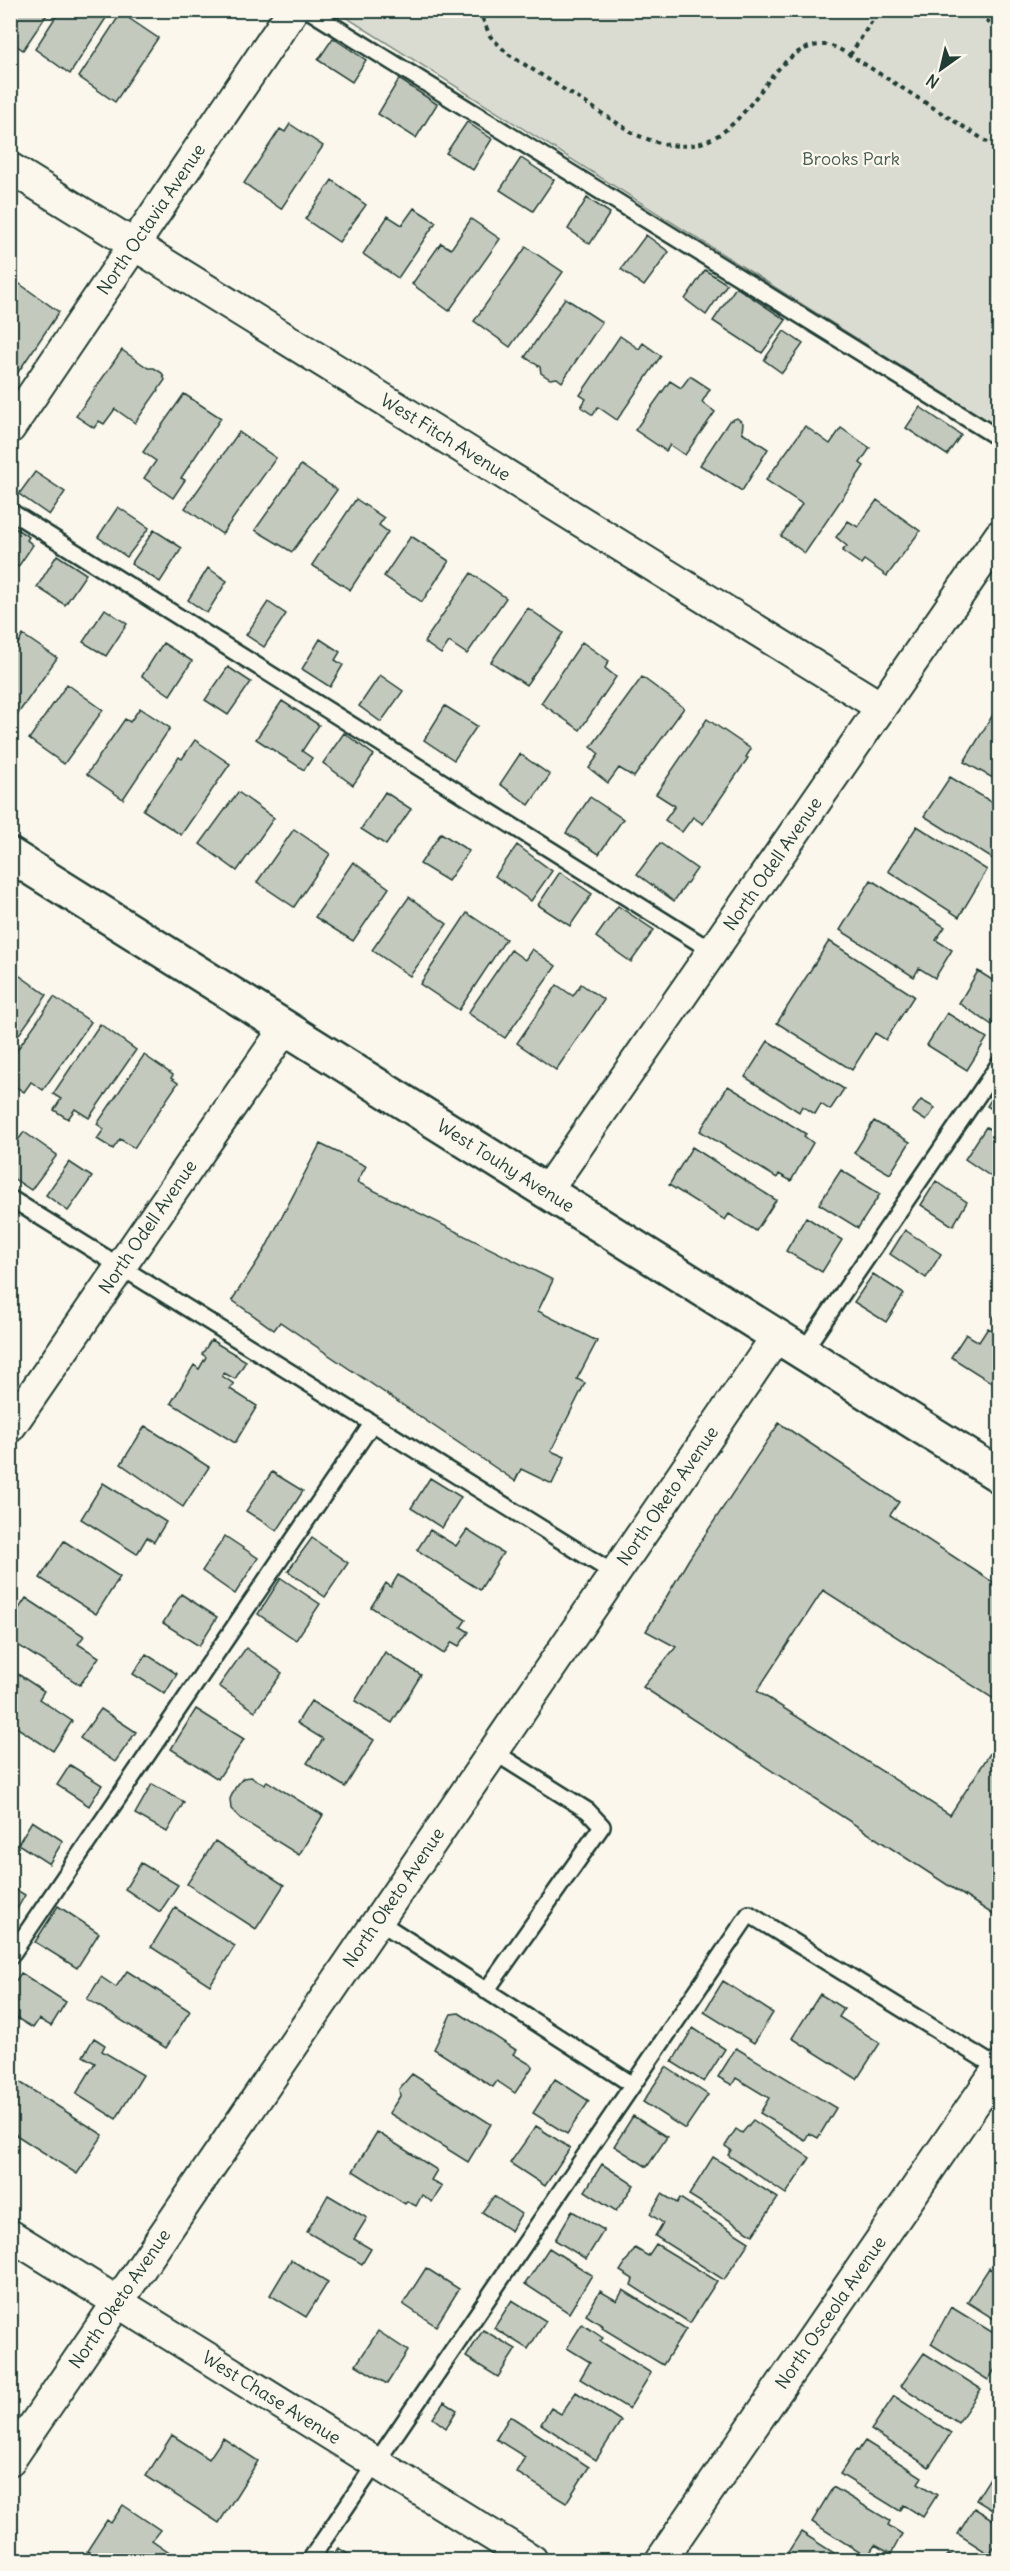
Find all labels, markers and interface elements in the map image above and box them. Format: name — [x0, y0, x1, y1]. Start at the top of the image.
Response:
north arrow — [911, 39, 971, 99]
text: N — [922, 70, 943, 93]
street label: North Octavia Avenue — [92, 139, 210, 299]
park label: Brooks Park — [802, 147, 900, 170]
street label: West Fitch Avenue — [376, 388, 515, 486]
street label: North Odell Avenue — [718, 792, 827, 935]
street label: West Touhy Avenue — [433, 1114, 579, 1217]
street label: North Odell Avenue — [93, 1155, 202, 1298]
street label: North Oketo Avenue — [612, 1422, 723, 1570]
street label: North Oketo Avenue — [338, 1823, 449, 1971]
street label: North Oketo Avenue — [64, 2224, 175, 2373]
street label: North Osceola Avenue — [770, 2232, 891, 2393]
street label: West Chase Avenue — [198, 2346, 345, 2449]

